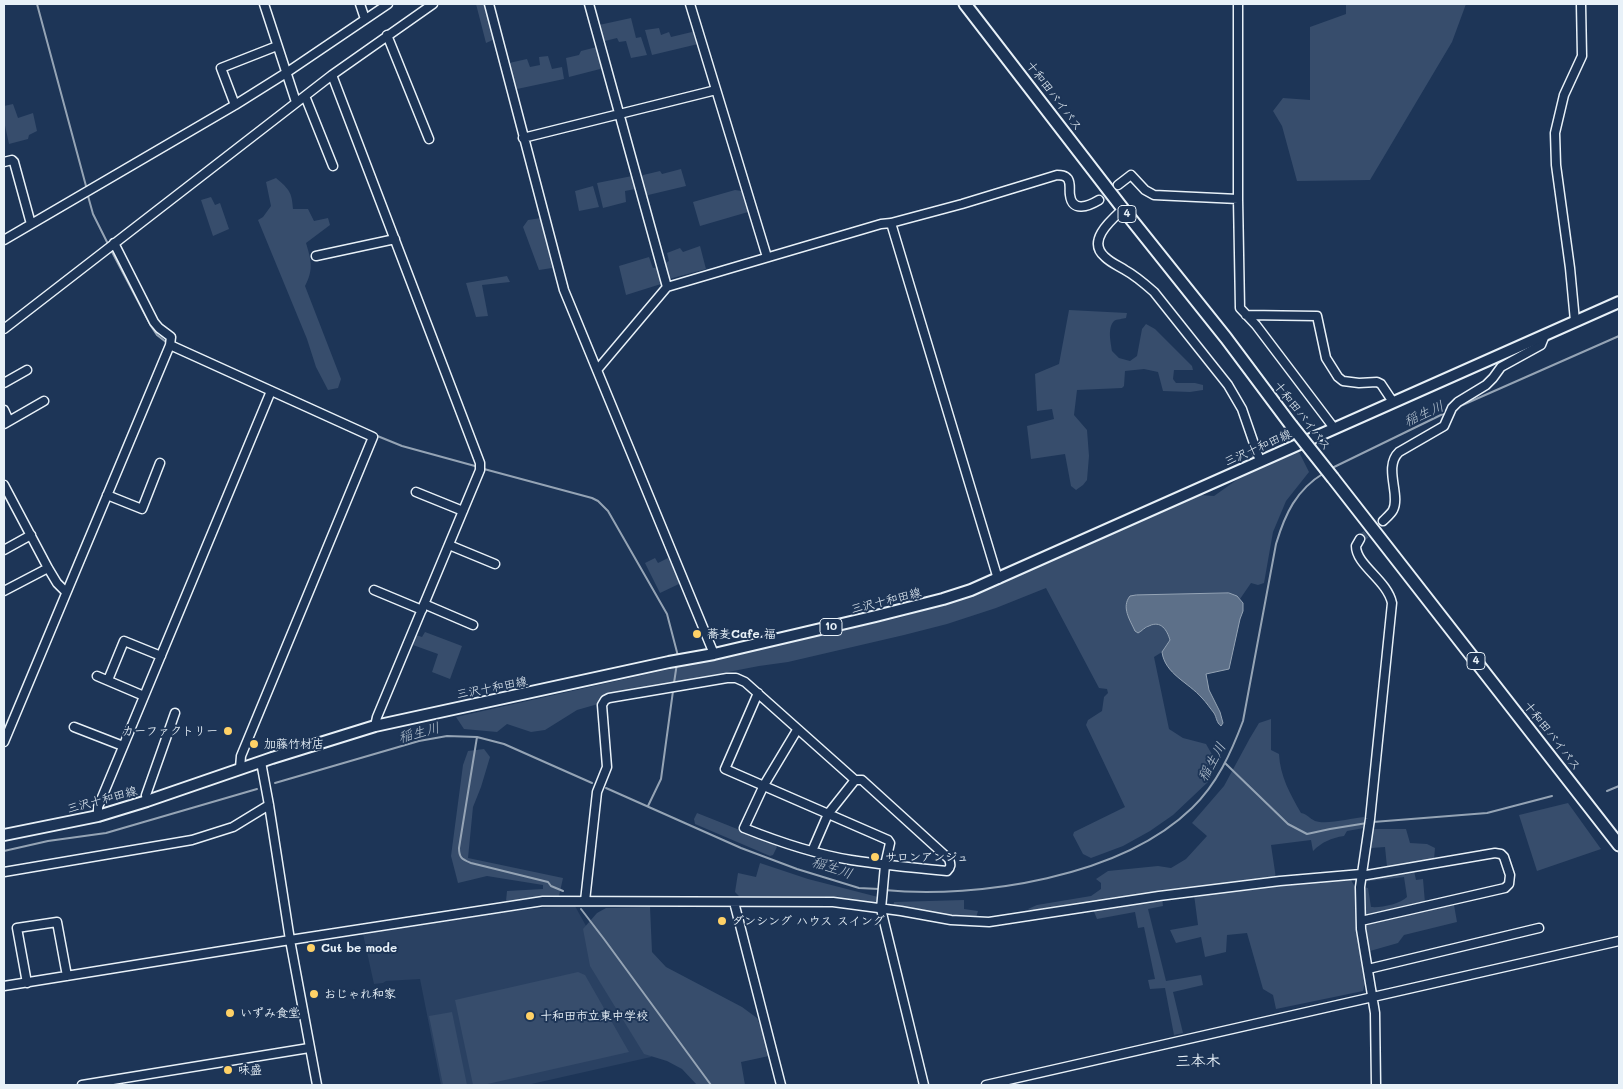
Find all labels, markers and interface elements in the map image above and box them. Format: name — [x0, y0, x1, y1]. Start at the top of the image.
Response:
street label: 十和田バイパス — [1023, 58, 1085, 134]
road number: 4 — [1118, 205, 1136, 222]
street label: 十和田バイパス — [1270, 378, 1334, 454]
water label: 稲生川 — [1401, 398, 1447, 430]
street label: 三沢十和田線 — [1222, 427, 1294, 469]
street label: 三沢十和田線 — [849, 585, 923, 617]
road number: 10 — [820, 618, 842, 636]
place label: 蕎麦Cafe 福 — [707, 627, 776, 641]
marker: 蕎麦Cafe 福 — [691, 628, 703, 640]
road number: 4 — [1467, 652, 1485, 669]
street label: 三沢十和田線 — [455, 674, 529, 702]
street label: 十和田バイパス — [1520, 698, 1584, 774]
water label: 稲生川 — [397, 719, 441, 747]
place label: カーファクトリー — [122, 724, 218, 738]
marker: カーファクトリー — [222, 725, 234, 737]
place label: 加藤竹材店 — [264, 737, 324, 751]
marker: 加藤竹材店 — [248, 738, 260, 750]
water label: 稲生川 — [1194, 740, 1230, 784]
street label: 三沢十和田線 — [65, 784, 139, 816]
place label: サロンアンジュ — [885, 850, 969, 864]
marker: サロンアンジュ — [869, 851, 881, 863]
water label: 稲生川 — [809, 853, 855, 883]
place label: ダンシング ハウス スイング — [732, 914, 885, 928]
marker: ダンシング ハウス スイング — [716, 915, 728, 927]
place label: Cut be mode — [321, 941, 397, 955]
marker: Cut be mode — [305, 942, 317, 954]
place label: おじゃれ和家 — [324, 987, 396, 1001]
marker: おじゃれ和家 — [308, 988, 320, 1000]
place label: いずみ食堂 — [240, 1006, 300, 1020]
marker: いずみ食堂 — [224, 1007, 236, 1019]
place label: 十和田市立東中学校 — [540, 1009, 648, 1023]
marker: 十和田市立東中学校 — [524, 1010, 536, 1022]
district label: 三本木 — [1176, 1052, 1220, 1070]
place label: 味盛 — [238, 1063, 262, 1077]
marker: 味盛 — [222, 1064, 234, 1076]

